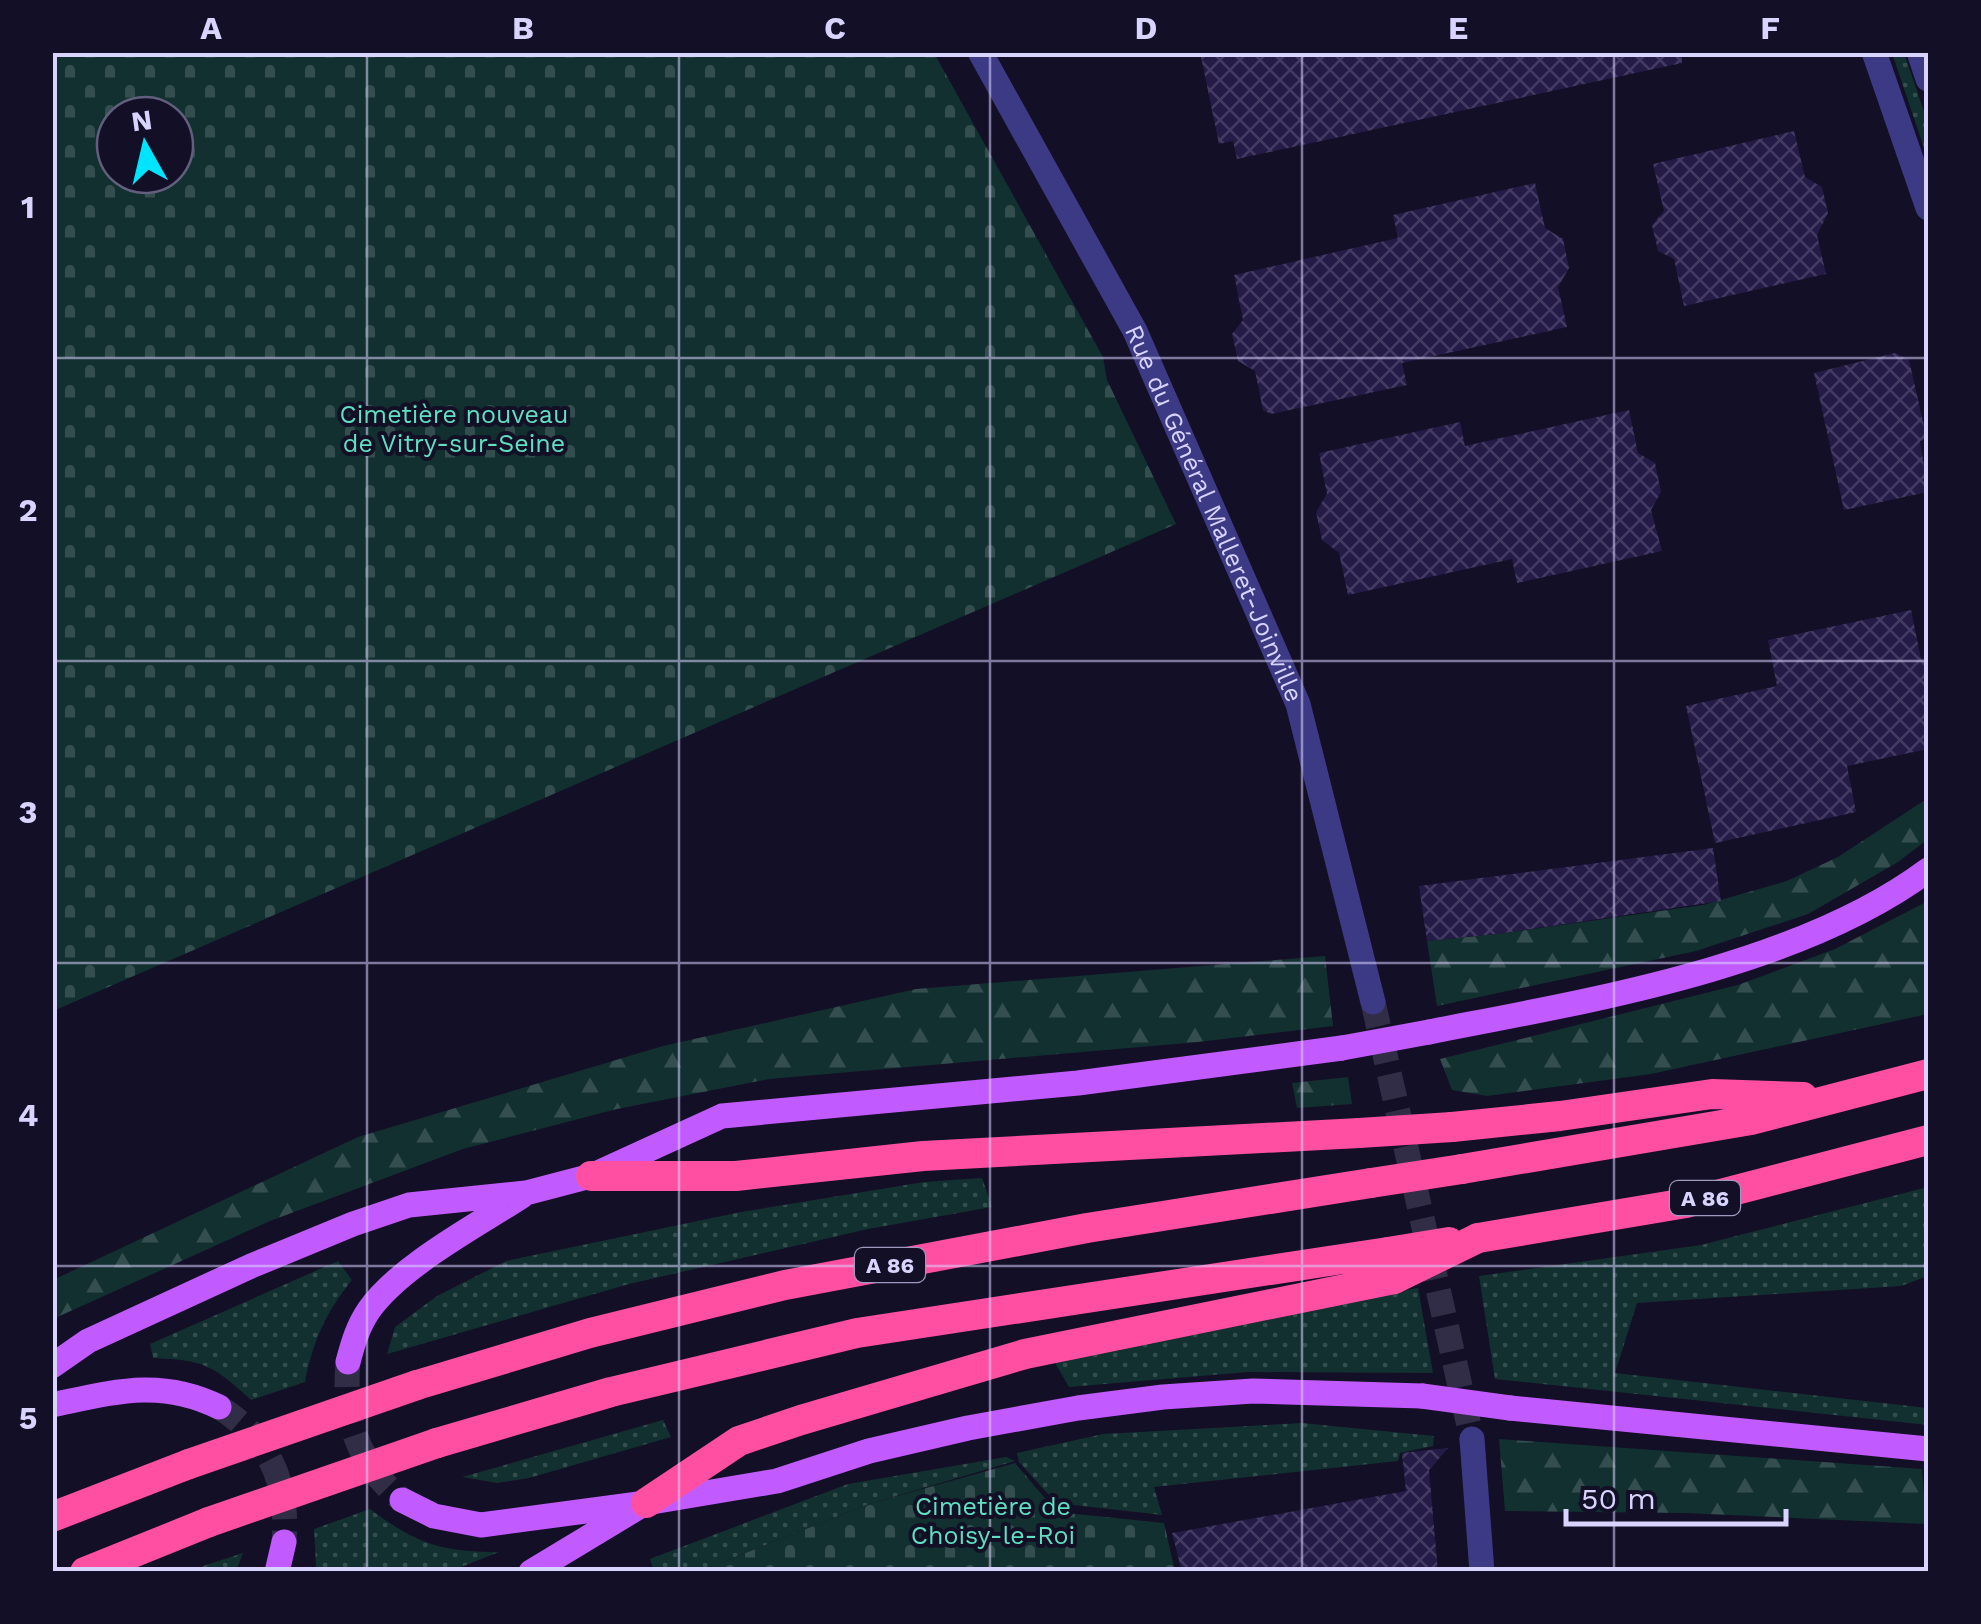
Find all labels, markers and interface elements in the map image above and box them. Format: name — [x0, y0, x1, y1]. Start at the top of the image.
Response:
text: A — [200, 9, 222, 47]
text: B — [512, 9, 534, 47]
text: C — [824, 9, 846, 47]
text: D — [1135, 9, 1157, 47]
text: E — [1448, 9, 1468, 47]
text: F — [1760, 9, 1780, 47]
north arrow — [95, 95, 195, 195]
text: N — [129, 103, 154, 139]
text: 1 — [21, 188, 35, 226]
street label: Rue du Général Malleret-Joinville — [1120, 320, 1310, 706]
park label: Cimetière nouveau de Vitry-sur-Seine — [340, 400, 568, 458]
text: 2 — [18, 491, 38, 529]
text: 3 — [19, 793, 37, 831]
text: 4 — [18, 1096, 38, 1134]
road number: A 86 — [1670, 1181, 1740, 1215]
road number: A 86 — [855, 1248, 925, 1282]
text: 5 — [19, 1399, 37, 1437]
scale bar — [1566, 1464, 1786, 1526]
text: 50 m — [1581, 1481, 1656, 1516]
park label: Cimetière de Choisy-le-Roi — [911, 1492, 1075, 1550]

